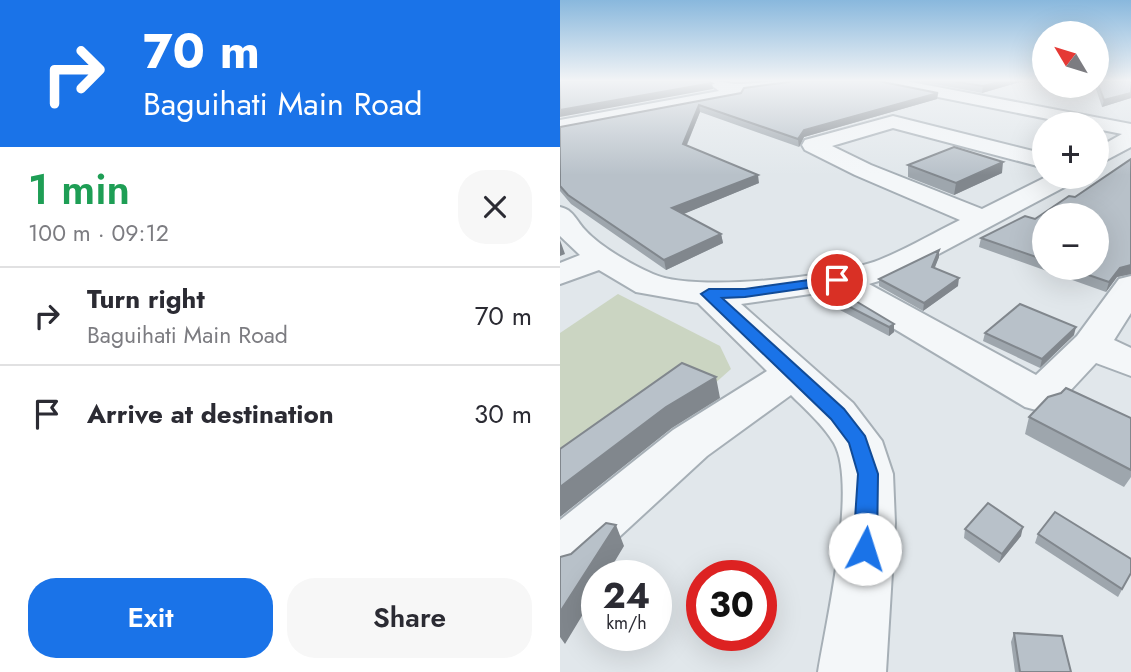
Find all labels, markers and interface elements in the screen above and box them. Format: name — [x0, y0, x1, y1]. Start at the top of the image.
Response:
text: 70 m — [143, 16, 260, 86]
north arrow — [1032, 21, 1110, 98]
map controls — [1032, 21, 1109, 280]
icon: right — [28, 28, 119, 119]
text: Baguihati Main Road — [143, 81, 422, 127]
button: + — [1032, 112, 1109, 189]
text: 1 min — [28, 159, 130, 220]
button: close — [458, 170, 532, 244]
button: − — [1032, 203, 1109, 280]
text: 100 m · 09:12 — [28, 216, 169, 250]
pin — [807, 250, 867, 310]
icon: arrive — [818, 261, 856, 299]
text: Turn right — [87, 280, 205, 318]
icon: right — [28, 297, 66, 335]
text: 70 m — [475, 297, 532, 335]
text: Baguihati Main Road — [87, 318, 288, 352]
icon: arrive — [28, 395, 66, 433]
text: Arrive at destination — [87, 395, 334, 433]
text: 30 m — [474, 395, 532, 433]
position arrow — [828, 512, 902, 586]
speed limit sign: 30 — [686, 560, 777, 651]
text: 24 — [603, 571, 650, 621]
button: Exit — [28, 578, 273, 658]
button: Share — [287, 578, 532, 658]
text: km/h — [606, 610, 647, 636]

